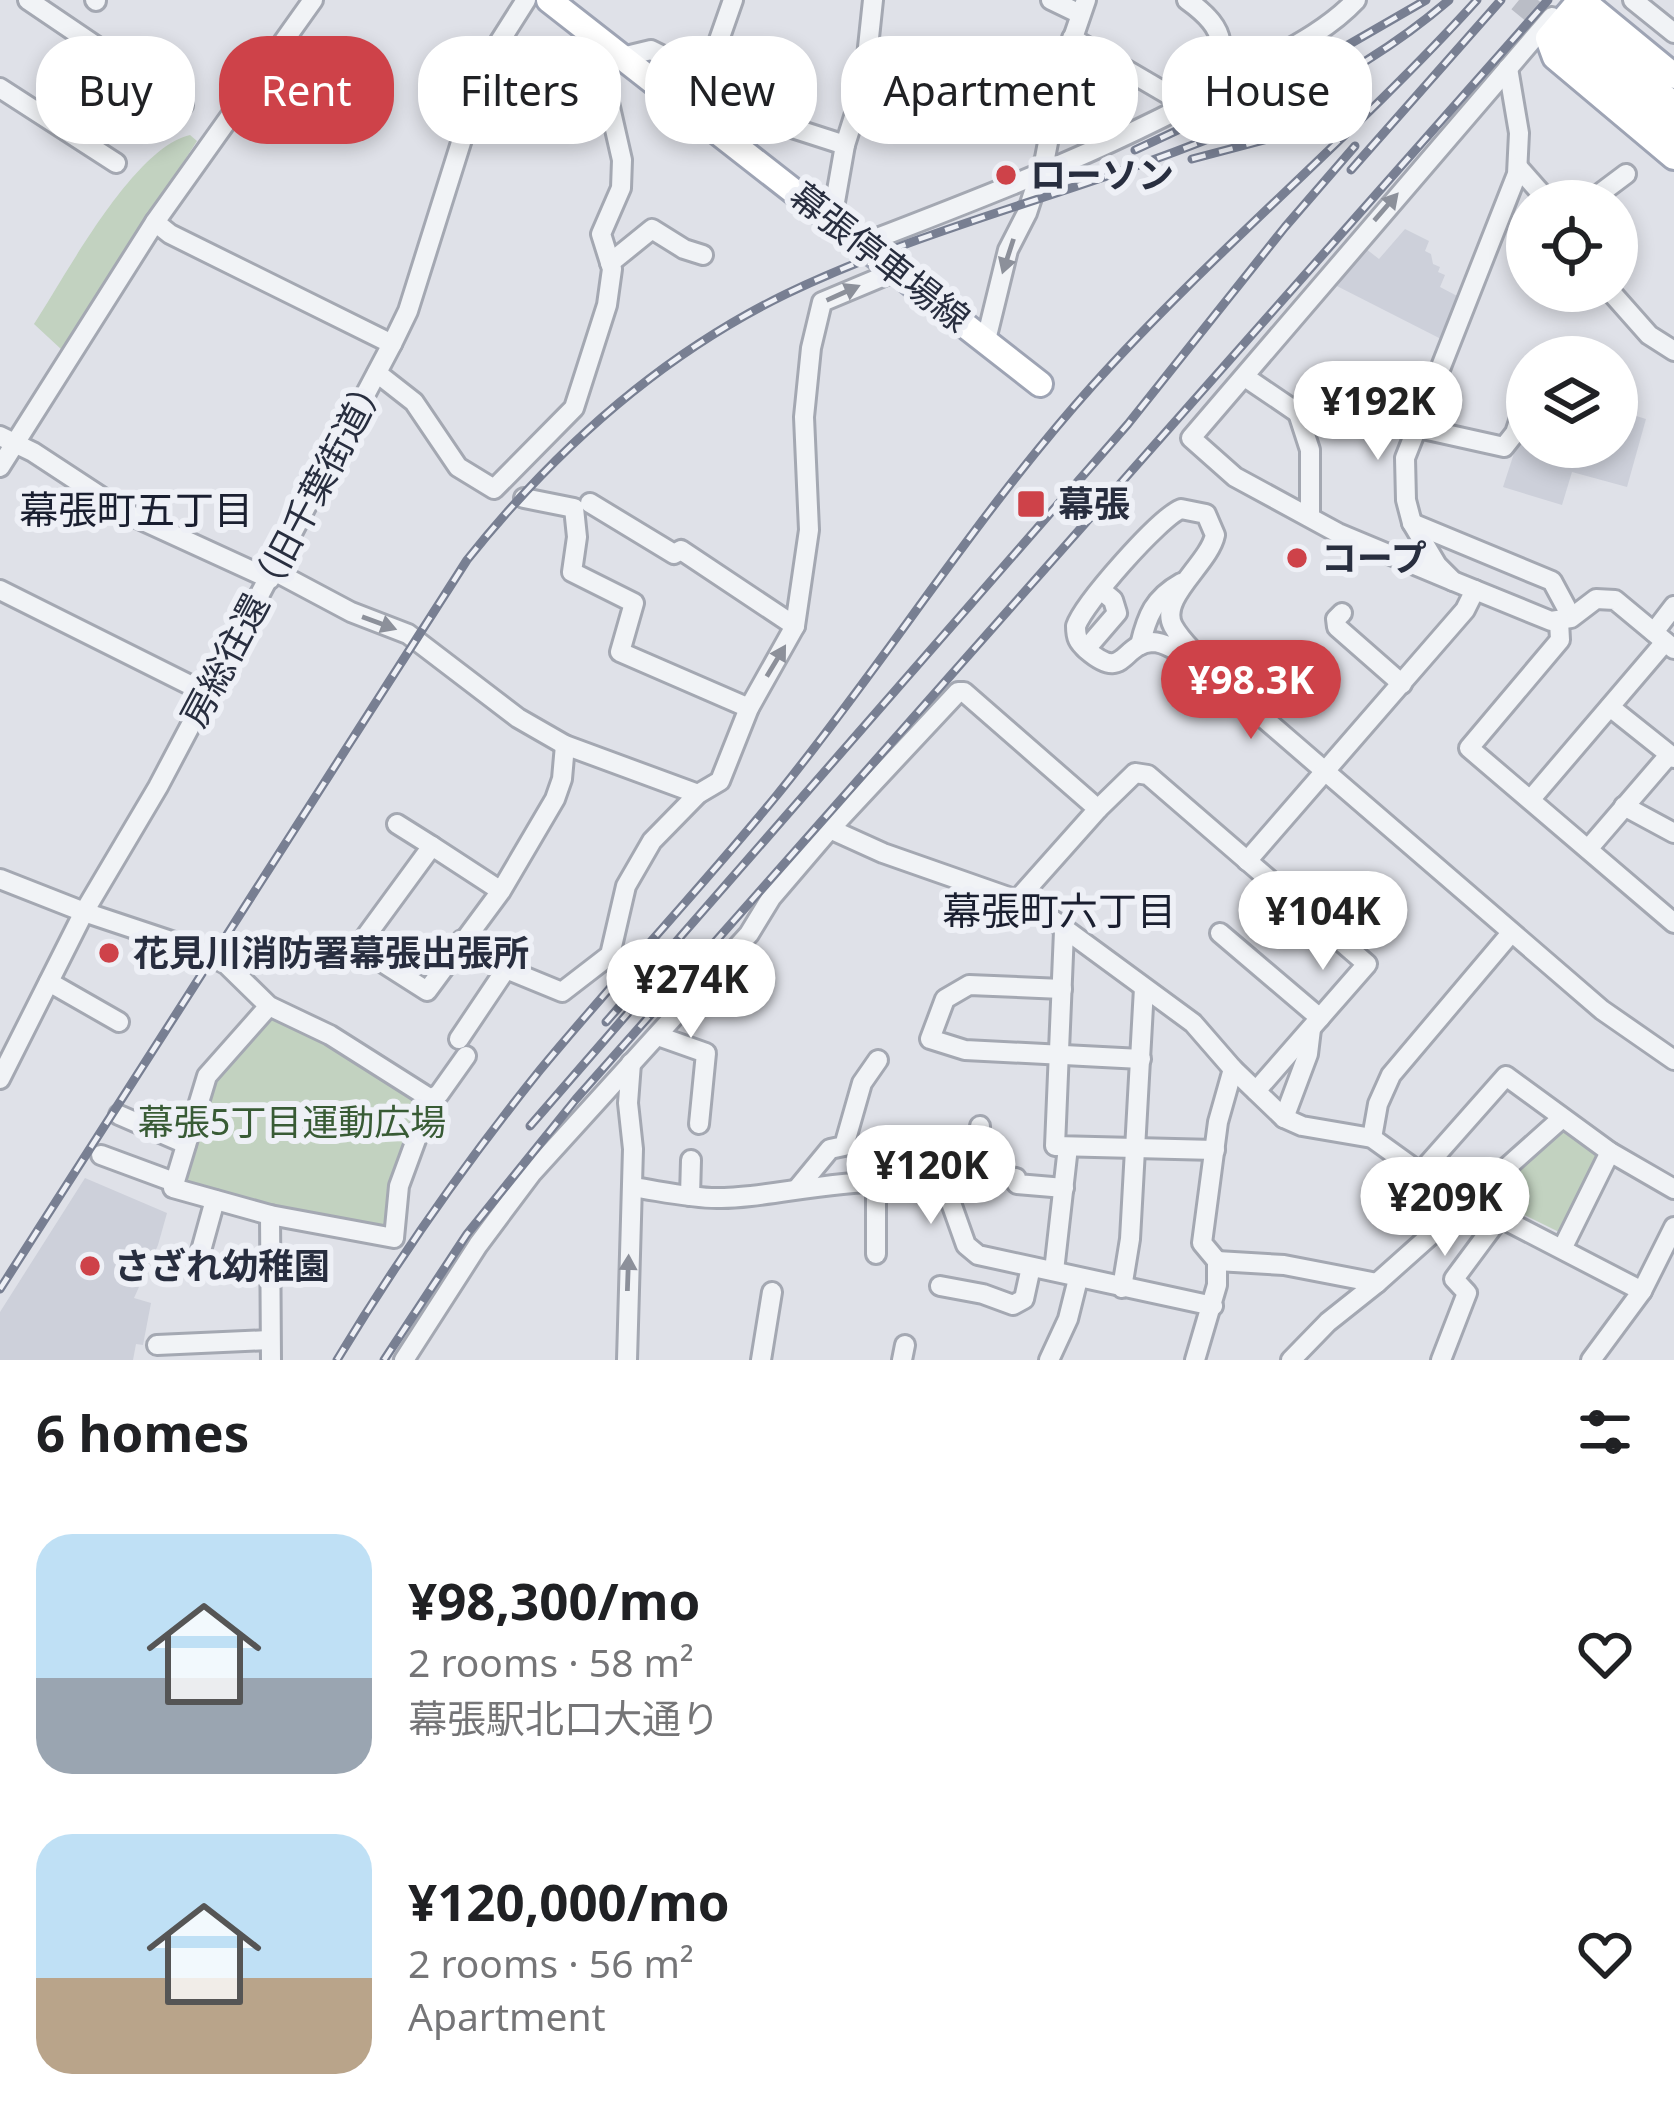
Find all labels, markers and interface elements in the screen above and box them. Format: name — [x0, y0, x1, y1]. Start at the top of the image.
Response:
chip: Buy — [36, 36, 195, 144]
chip: Rent — [219, 36, 394, 144]
chip: Filters — [418, 36, 621, 144]
chip: New — [645, 36, 817, 144]
chip: Apartment — [841, 36, 1138, 144]
chip: House — [1162, 36, 1372, 144]
place label: ローソン — [1030, 150, 1174, 199]
marker: ローソン — [993, 162, 1019, 188]
street label: 幕張停車場線 — [780, 171, 981, 342]
map controls — [1506, 180, 1638, 468]
button: locate — [1506, 180, 1638, 312]
one-way arrow — [1373, 192, 1399, 222]
one-way arrow — [998, 238, 1017, 275]
one-way arrow — [826, 282, 861, 302]
button: layers — [1506, 336, 1638, 468]
pin: ¥192K — [1294, 361, 1462, 463]
street label: 房総往還（旧千葉街道） — [169, 362, 398, 735]
text: ¥192K — [1320, 373, 1436, 426]
place label: 幕張 — [1058, 479, 1130, 528]
district label: 幕張町五丁目 — [19, 482, 253, 535]
marker: 幕張 — [1015, 488, 1047, 520]
place label: コープ — [1321, 533, 1427, 582]
marker: コープ — [1284, 545, 1310, 571]
one-way arrow — [361, 614, 397, 633]
pin: ¥98.3K — [1153, 640, 1349, 742]
one-way arrow — [765, 644, 786, 678]
text: ¥98.3K — [1188, 652, 1314, 705]
pin: ¥104K — [1239, 871, 1407, 973]
district label: 幕張町六丁目 — [942, 883, 1176, 936]
text: ¥104K — [1265, 883, 1381, 936]
place label: 花見川消防署幕張出張所 — [133, 928, 529, 977]
pin: ¥274K — [607, 939, 775, 1041]
marker: 花見川消防署幕張出張所 — [96, 940, 122, 966]
text: ¥274K — [633, 951, 749, 1004]
park label: 幕張5丁目運動広場 — [138, 1097, 446, 1146]
pin: ¥120K — [847, 1125, 1015, 1227]
text: ¥120K — [873, 1137, 989, 1190]
pin: ¥209K — [1361, 1157, 1529, 1259]
text: ¥209K — [1387, 1169, 1503, 1222]
place label: さざれ幼稚園 — [114, 1241, 330, 1290]
marker: さざれ幼稚園 — [77, 1253, 103, 1279]
one-way arrow — [619, 1254, 638, 1292]
text: 6 homes — [36, 1397, 249, 1467]
icon: filters — [1572, 1399, 1638, 1465]
text: ¥98,300/mo — [408, 1565, 700, 1635]
icon: home — [132, 1582, 276, 1726]
icon: heart — [1572, 1621, 1638, 1687]
text: 2 rooms · 58 m² — [408, 1635, 694, 1688]
text: 幕張駅北口大通り — [408, 1691, 720, 1744]
text: ¥120,000/mo — [408, 1866, 730, 1936]
icon: home — [132, 1882, 276, 2026]
icon: heart — [1572, 1921, 1638, 1987]
text: 2 rooms · 56 m² — [408, 1936, 694, 1989]
text: Apartment — [408, 1989, 606, 2042]

